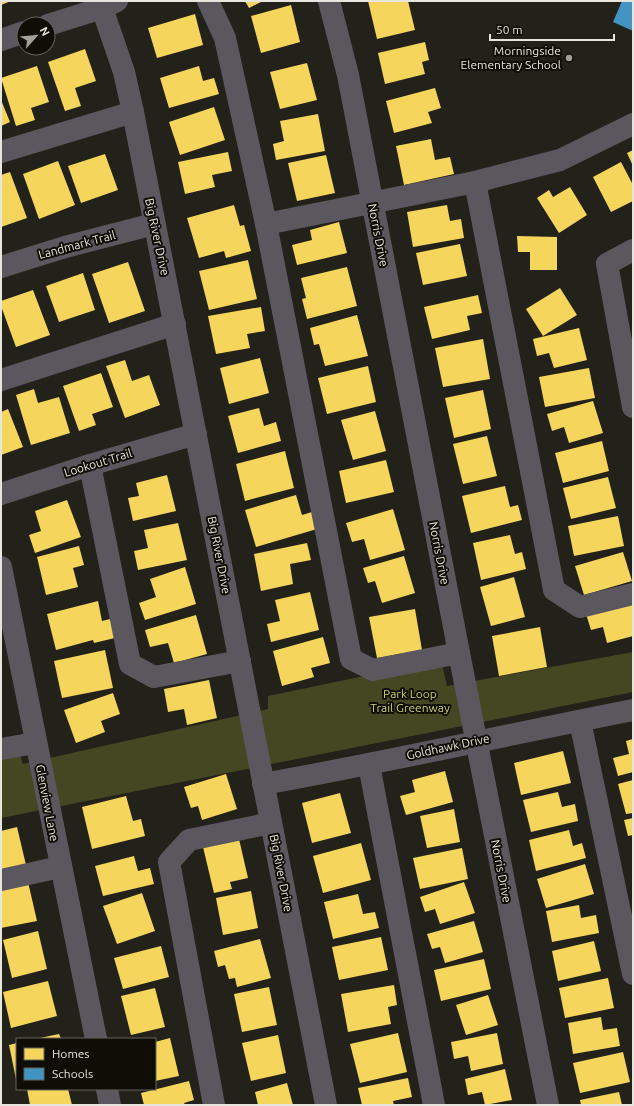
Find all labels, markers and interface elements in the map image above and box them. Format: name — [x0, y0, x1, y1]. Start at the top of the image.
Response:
north arrow — [16, 16, 56, 56]
scale bar — [490, 16, 614, 42]
text: 50 m — [496, 23, 523, 36]
text: N — [38, 25, 52, 38]
place label: Morningside Elementary School — [461, 44, 561, 71]
marker: Morningside Elementary School — [564, 53, 574, 63]
street label: Big River Drive — [143, 197, 172, 277]
street label: Norris Drive — [366, 202, 391, 268]
street label: Landmark Trail — [37, 228, 117, 261]
street label: Lookout Trail — [62, 446, 133, 479]
street label: Big River Drive — [206, 515, 233, 595]
street label: Norris Drive — [427, 520, 452, 586]
park label: Park Loop Trail Greenway — [370, 687, 450, 714]
street label: Goldhawk Drive — [405, 731, 491, 762]
street label: Glenview Lane — [34, 763, 61, 842]
street label: Big River Drive — [268, 833, 295, 913]
street label: Norris Drive — [489, 838, 514, 904]
legend — [16, 1038, 156, 1090]
text: Homes — [52, 1047, 90, 1060]
text: Schools — [52, 1067, 93, 1080]

